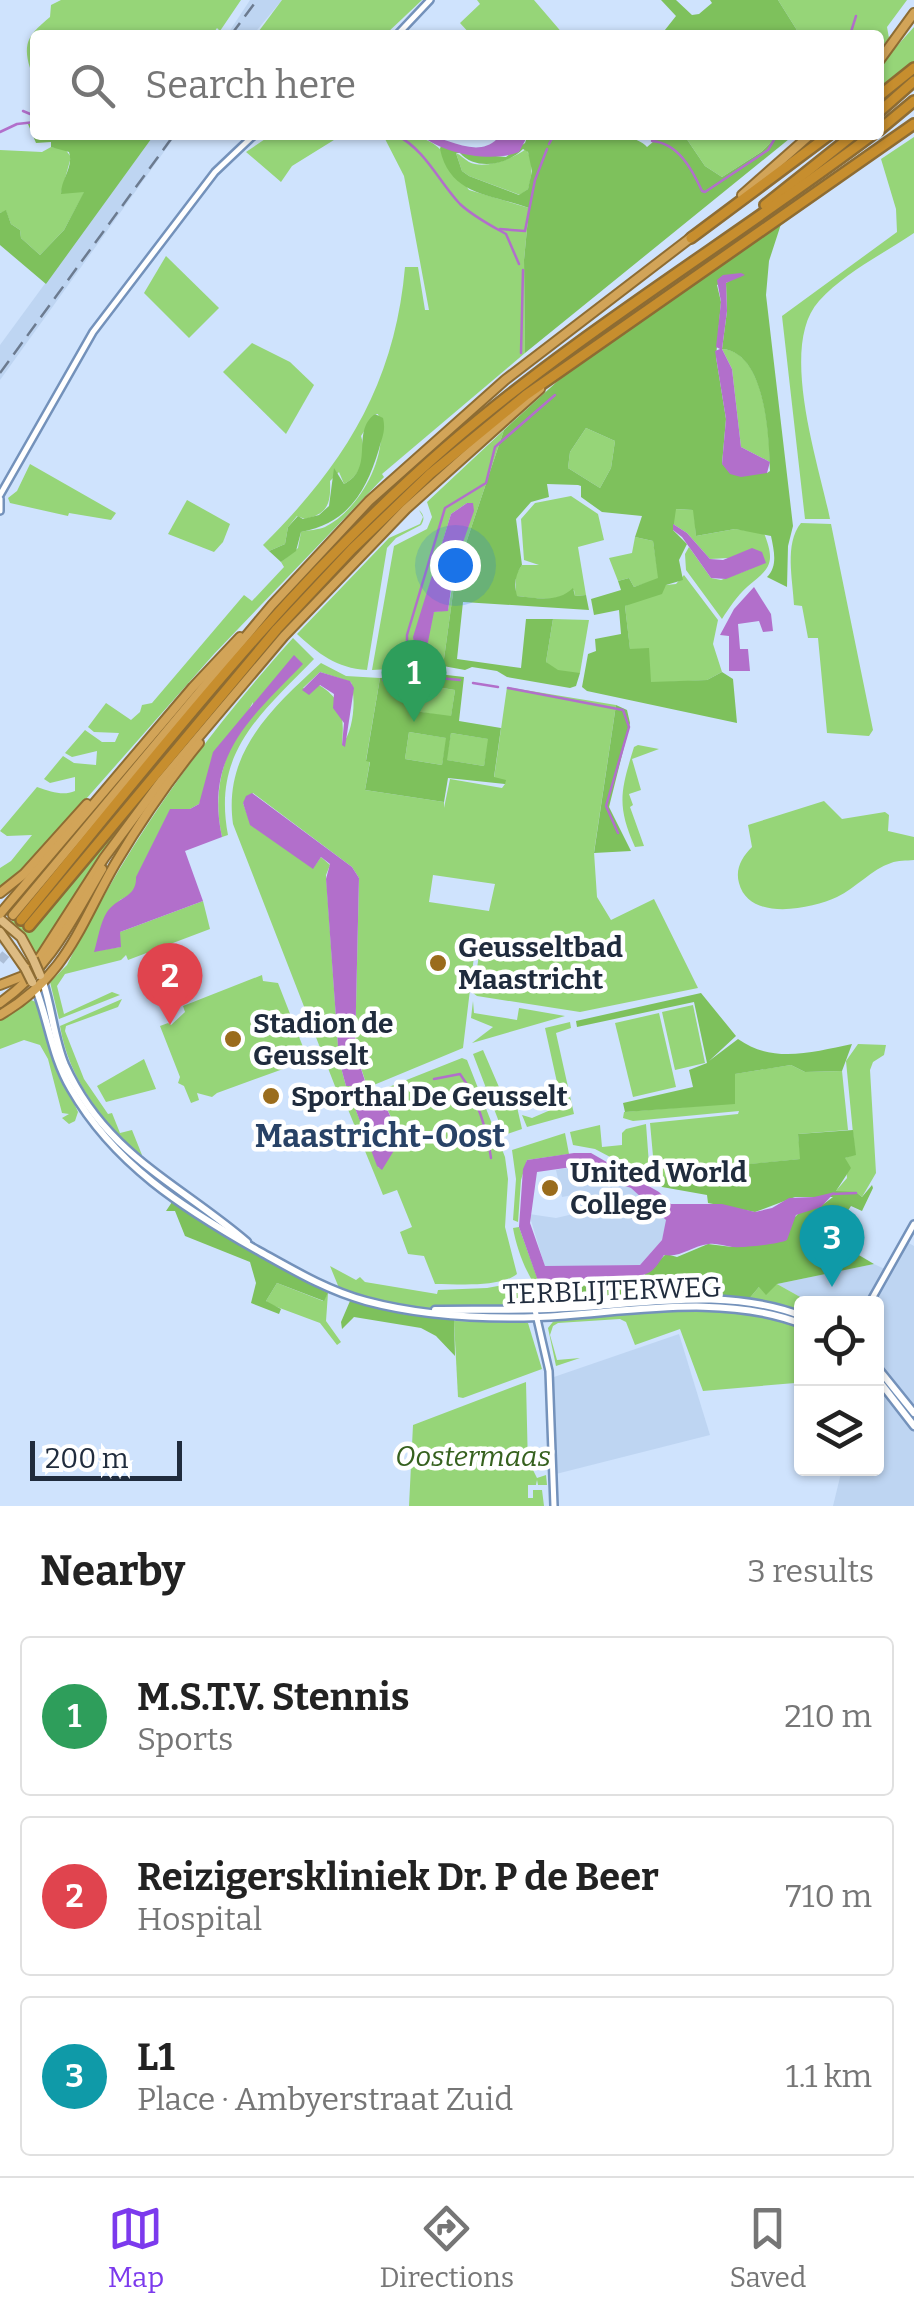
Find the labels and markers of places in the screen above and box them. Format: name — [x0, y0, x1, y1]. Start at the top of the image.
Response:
pin: 1 — [382, 640, 446, 722]
place label: Geusseltbad Maastricht — [458, 931, 623, 996]
pin: 2 — [138, 942, 202, 1025]
marker: Geusseltbad Maastricht — [427, 952, 449, 974]
place label: Stadion de Geusselt — [253, 1007, 393, 1072]
marker: Stadion de Geusselt — [222, 1028, 244, 1050]
place label: Sporthal De Geusselt — [291, 1080, 568, 1113]
marker: Sporthal De Geusselt — [260, 1085, 282, 1107]
place label: United World College — [570, 1156, 747, 1221]
marker: United World College — [539, 1177, 561, 1199]
pin: 3 — [800, 1204, 864, 1287]

